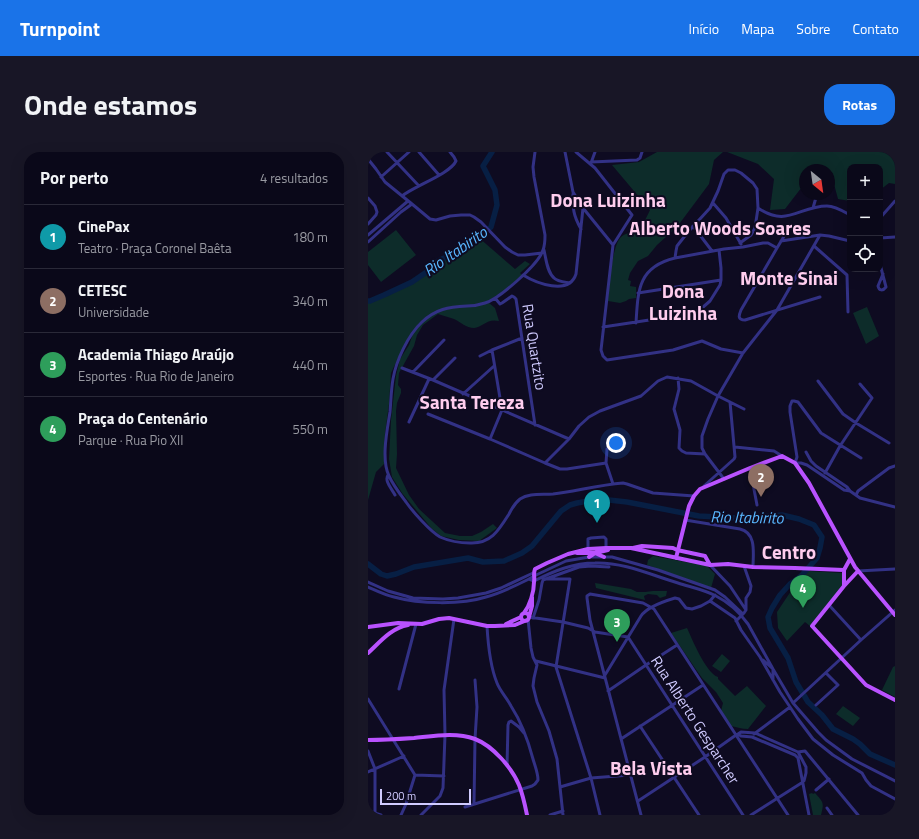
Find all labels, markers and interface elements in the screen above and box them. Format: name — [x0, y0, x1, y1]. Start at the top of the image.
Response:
text: Turnpoint — [20, 14, 100, 43]
text: Início — [689, 18, 719, 39]
text: Mapa — [741, 18, 774, 39]
text: Sobre — [796, 18, 830, 39]
text: Contato — [852, 18, 899, 39]
text: Onde estamos — [24, 83, 197, 126]
button: Rotas — [824, 84, 895, 125]
north arrow — [799, 164, 835, 200]
map controls — [847, 164, 883, 272]
button: + — [847, 164, 883, 200]
text: Por perto — [40, 165, 109, 191]
text: 4 resultados — [260, 168, 328, 188]
district label: Dona Luizinha — [550, 185, 666, 214]
button: − — [847, 200, 883, 236]
district label: Alberto Woods Soares — [629, 213, 811, 242]
text: CinePax — [78, 215, 130, 238]
water label: Rio Itabirito — [418, 220, 493, 282]
text: 1 — [49, 227, 57, 247]
text: 180 m — [292, 227, 328, 247]
button: locate — [847, 236, 883, 272]
text: Teatro · Praça Coronel Baêta — [78, 238, 231, 258]
district label: Monte Sinai — [740, 263, 838, 292]
district label: Dona Luizinha — [649, 276, 718, 327]
text: CETESC — [78, 279, 127, 302]
text: 2 — [49, 291, 57, 311]
text: 340 m — [292, 291, 328, 311]
text: Universidade — [78, 302, 149, 322]
street label: Rua Quartzito — [516, 302, 553, 392]
text: Academia Thiago Araújo — [78, 343, 234, 366]
text: 3 — [49, 355, 57, 375]
text: 440 m — [292, 355, 328, 375]
text: Esportes · Rua Rio de Janeiro — [78, 366, 234, 386]
district label: Santa Tereza — [420, 387, 525, 416]
text: Praça do Centenário — [78, 407, 208, 430]
text: 4 — [49, 419, 57, 439]
text: 550 m — [292, 419, 328, 439]
text: Parque · Rua Pio XII — [78, 430, 184, 450]
your location — [606, 433, 626, 453]
pin: 2 — [748, 464, 774, 497]
pin: 1 — [584, 490, 610, 523]
water label: Rio Itabirito — [710, 504, 785, 530]
district label: Centro — [762, 537, 816, 566]
pin: 4 — [790, 575, 816, 608]
pin: 3 — [604, 609, 630, 642]
street label: Rua Alberto Gesparcher — [645, 651, 746, 789]
district label: Bela Vista — [610, 753, 692, 782]
scale bar — [380, 787, 471, 806]
text: 200 m — [386, 788, 416, 804]

